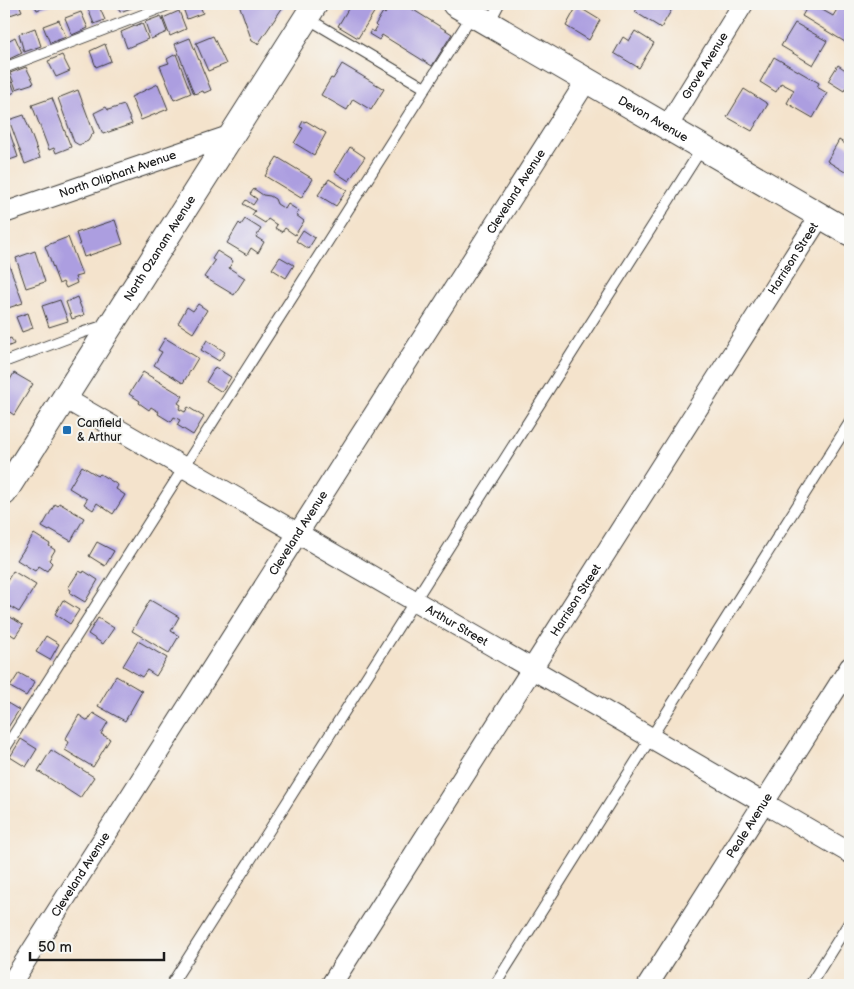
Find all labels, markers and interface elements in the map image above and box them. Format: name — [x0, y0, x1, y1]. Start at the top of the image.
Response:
street label: Grove Avenue — [679, 30, 732, 102]
street label: Devon Avenue — [615, 93, 691, 145]
street label: Cleveland Avenue — [484, 147, 549, 237]
street label: North Oliphant Avenue — [57, 148, 178, 202]
street label: North Ozanam Avenue — [121, 193, 199, 304]
street label: Harrison Street — [765, 220, 822, 298]
place label: Canfield & Arthur — [77, 416, 122, 445]
marker: Canfield & Arthur — [61, 424, 73, 436]
street label: Cleveland Avenue — [266, 488, 331, 578]
street label: Harrison Street — [548, 561, 605, 639]
street label: Arthur Street — [423, 602, 491, 650]
street label: Peale Avenue — [724, 790, 776, 861]
street label: Cleveland Avenue — [48, 830, 113, 920]
scale bar — [30, 929, 164, 961]
text: 50 m — [38, 938, 72, 957]

